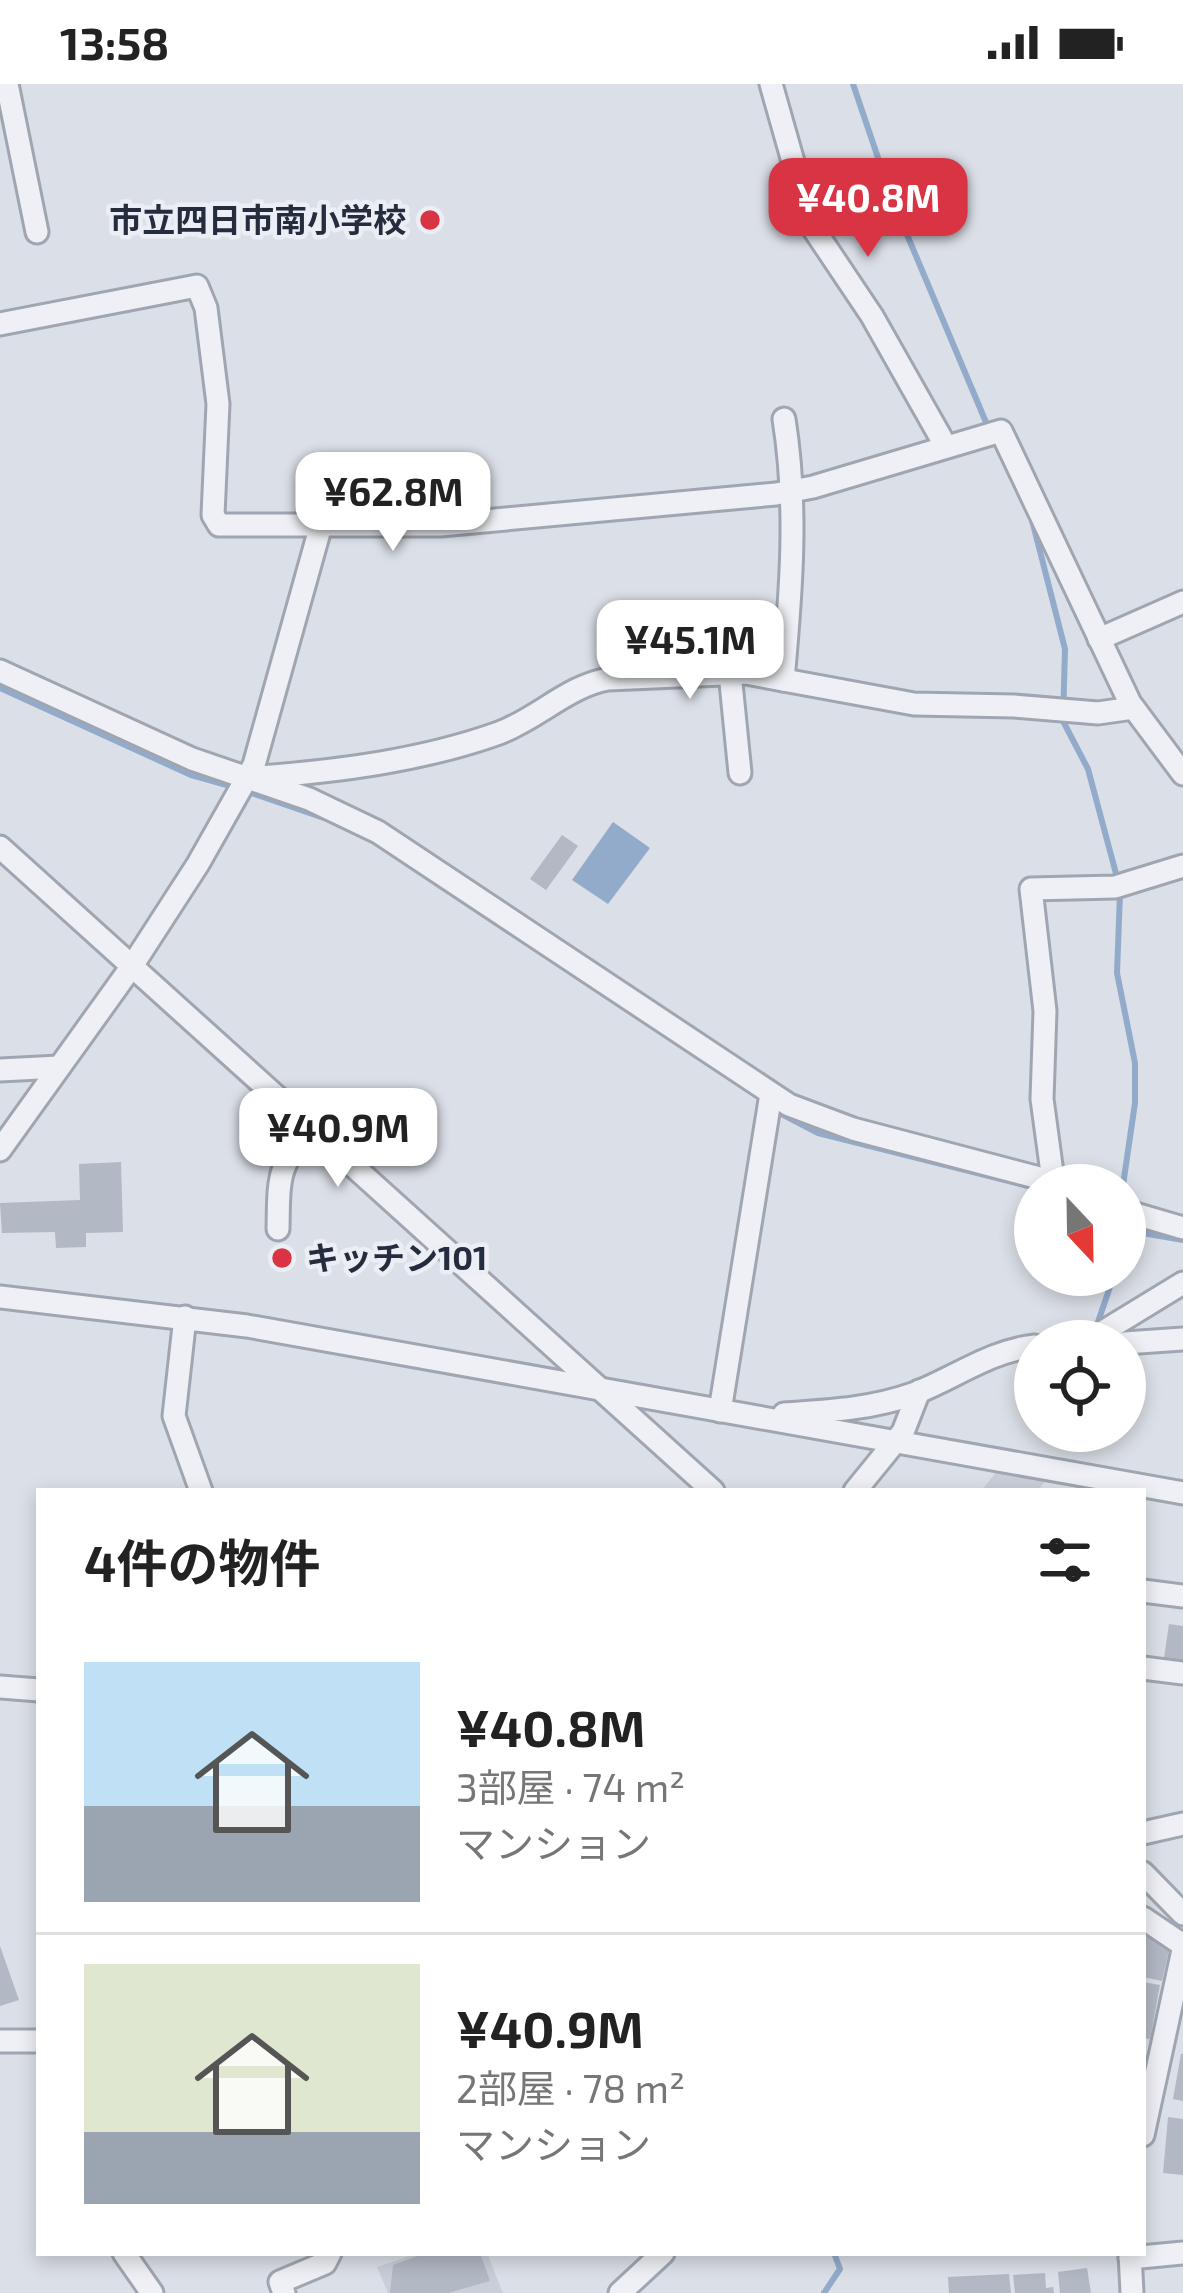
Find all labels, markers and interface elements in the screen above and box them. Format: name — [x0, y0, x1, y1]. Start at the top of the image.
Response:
text: 13:58 — [60, 15, 169, 69]
pin: ¥40.8M — [770, 158, 966, 260]
text: ¥40.8M — [796, 173, 940, 220]
place label: 市立四日市南小学校 — [109, 199, 406, 239]
marker: 市立四日市南小学校 — [417, 207, 443, 233]
pin: ¥62.8M — [295, 452, 491, 554]
text: ¥62.8M — [322, 467, 464, 514]
pin: ¥45.1M — [592, 600, 788, 702]
text: ¥45.1M — [624, 615, 756, 662]
pin: ¥40.9M — [240, 1088, 436, 1190]
text: ¥40.9M — [266, 1103, 410, 1150]
north arrow — [1014, 1164, 1146, 1296]
map controls — [1014, 1164, 1146, 1452]
place label: キッチン101 — [306, 1237, 487, 1277]
marker: キッチン101 — [269, 1245, 295, 1271]
button: locate — [1014, 1320, 1146, 1452]
icon: filters — [1032, 1527, 1098, 1593]
text: 4件の物件 — [84, 1531, 321, 1592]
text: ¥40.8M — [456, 1696, 645, 1757]
icon: home — [180, 1710, 324, 1854]
text: 3部屋 · 74 m² — [456, 1763, 685, 1810]
text: マンション — [456, 1819, 651, 1866]
text: ¥40.9M — [456, 1997, 644, 2058]
icon: home — [180, 2012, 324, 2156]
text: 2部屋 · 78 m² — [456, 2064, 685, 2111]
text: マンション — [456, 2120, 651, 2167]

